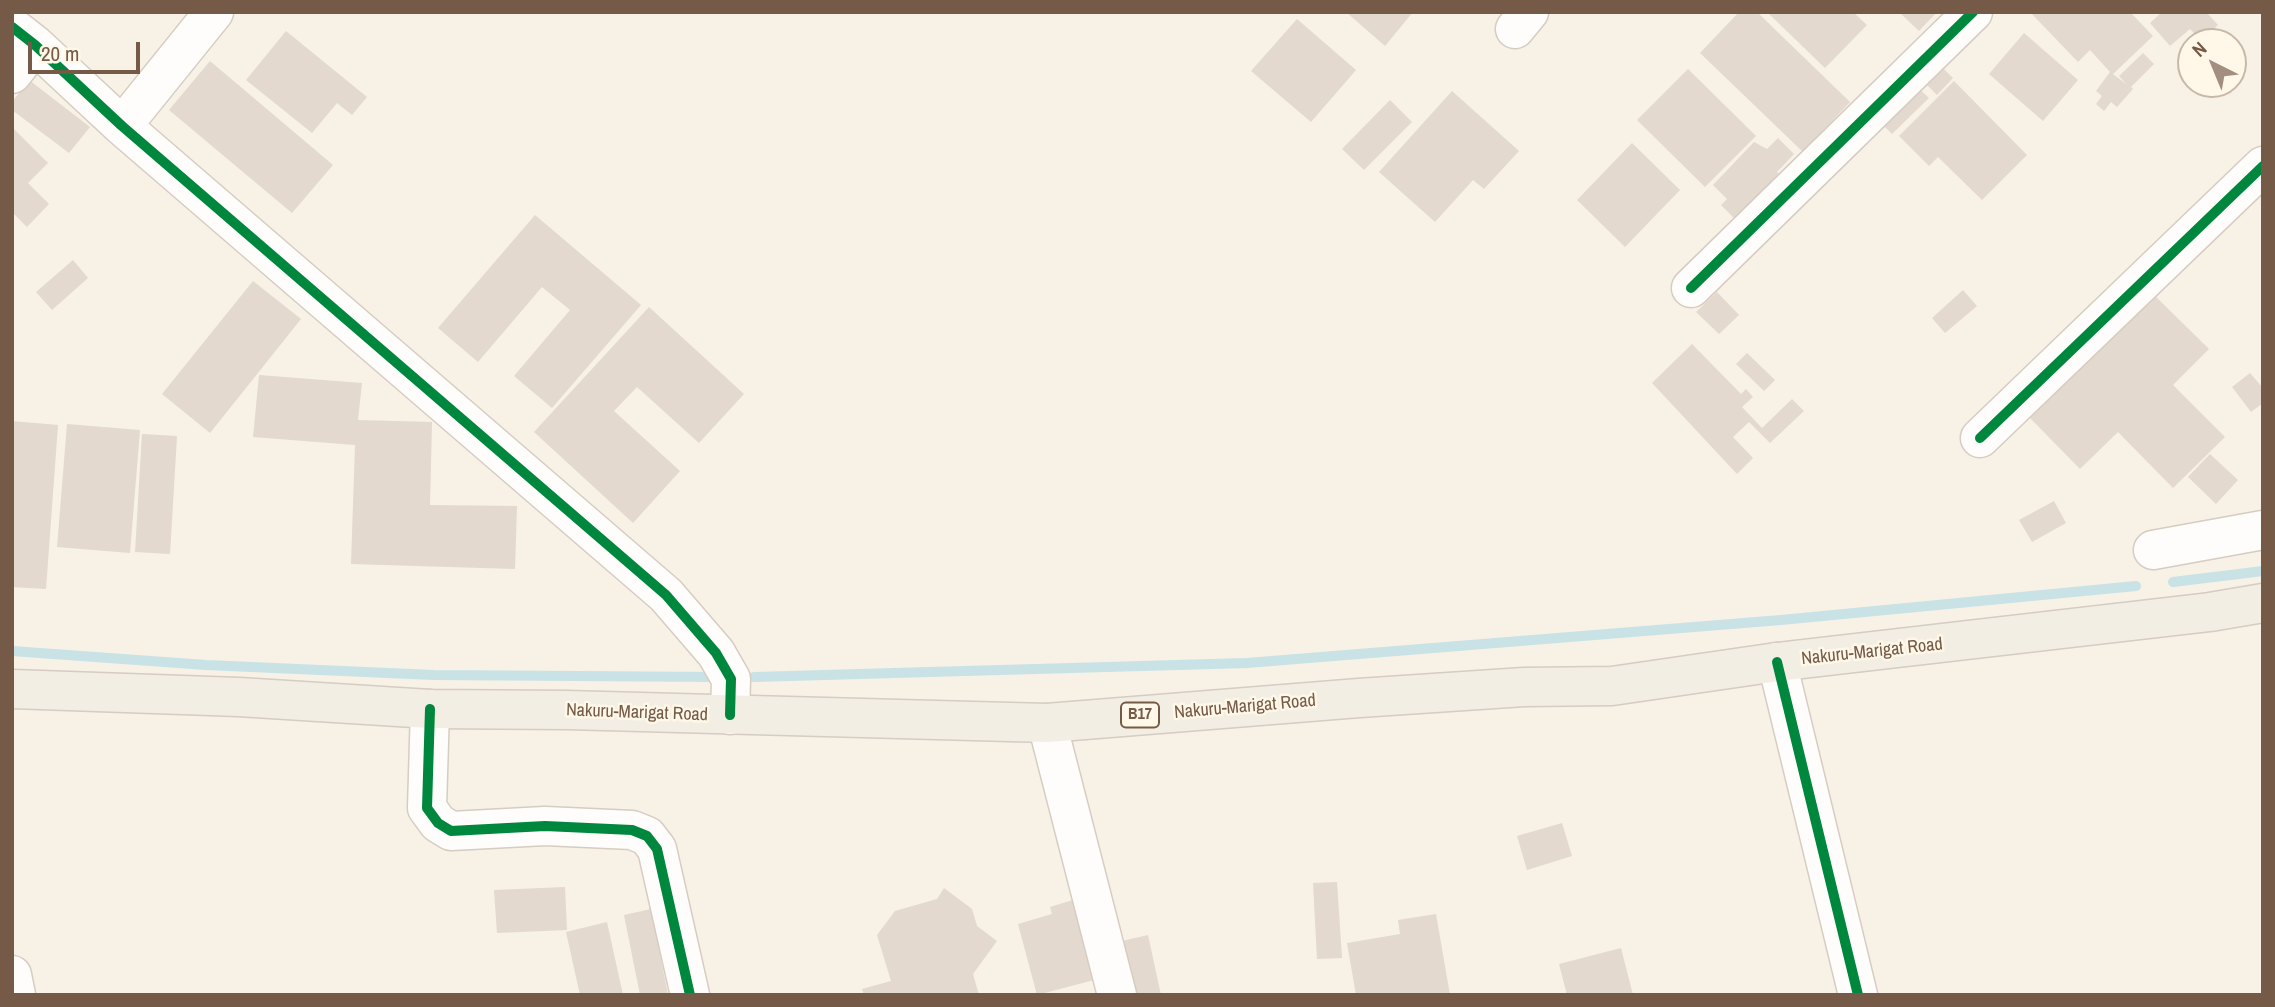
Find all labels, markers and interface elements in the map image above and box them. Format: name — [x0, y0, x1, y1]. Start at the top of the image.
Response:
scale bar — [32, 28, 144, 72]
north arrow — [2177, 28, 2247, 98]
text: N — [2186, 36, 2212, 62]
text: 20 m — [41, 39, 79, 68]
street label: Nakuru-Marigat Road — [1800, 634, 1944, 670]
street label: Nakuru-Marigat Road — [1173, 690, 1317, 724]
street label: Nakuru-Marigat Road — [566, 700, 708, 726]
road number: B17 — [1121, 702, 1159, 728]

